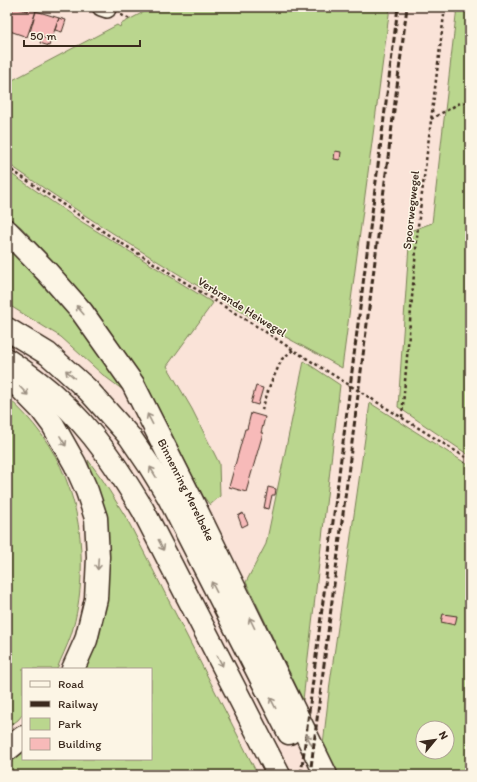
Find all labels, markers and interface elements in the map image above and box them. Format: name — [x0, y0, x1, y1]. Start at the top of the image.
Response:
scale bar — [24, 22, 140, 48]
text: 50 m — [30, 29, 56, 43]
street label: Spoorwegwegel — [400, 169, 422, 250]
street label: Verbrande Heiwegel — [195, 274, 289, 340]
one-way arrow — [76, 304, 85, 315]
one-way arrow — [65, 369, 75, 378]
one-way arrow — [19, 386, 29, 396]
one-way arrow — [146, 413, 154, 425]
one-way arrow — [59, 435, 67, 446]
street label: Binnenring Merelbeke — [155, 436, 218, 543]
one-way arrow — [149, 466, 157, 478]
one-way arrow — [158, 539, 165, 551]
one-way arrow — [94, 557, 102, 570]
one-way arrow — [210, 581, 217, 593]
one-way arrow — [248, 617, 255, 629]
one-way arrow — [217, 654, 224, 666]
legend — [22, 668, 152, 760]
text: Road — [58, 677, 84, 691]
text: Railway — [58, 697, 98, 711]
one-way arrow — [269, 697, 277, 709]
text: Park — [58, 717, 82, 731]
north arrow — [415, 720, 455, 760]
text: N — [436, 729, 451, 742]
one-way arrow — [305, 734, 312, 746]
text: Building — [58, 737, 102, 751]

